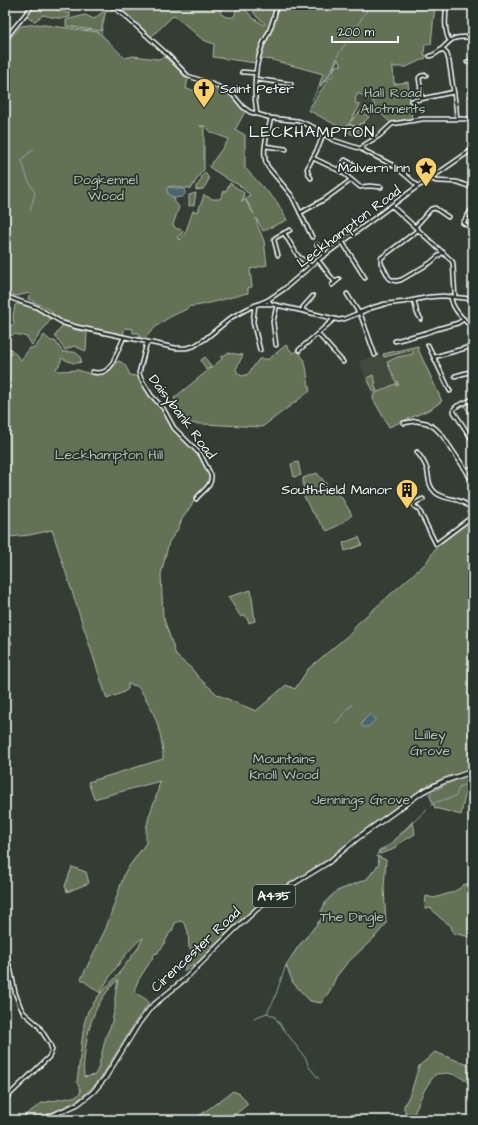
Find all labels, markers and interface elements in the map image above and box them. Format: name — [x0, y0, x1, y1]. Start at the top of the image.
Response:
scale bar — [332, 18, 398, 44]
text: 200 m — [338, 24, 375, 41]
church icon: Saint Peter — [191, 76, 217, 109]
place label: Saint Peter — [220, 79, 294, 99]
park label: Hall Road Allotments — [360, 83, 426, 119]
district label: LECKHAMPTON — [249, 121, 375, 143]
place icon: Malvern Inn — [413, 155, 439, 188]
place label: Malvern Inn — [338, 158, 410, 178]
park label: Dogkennel Wood — [74, 170, 138, 206]
street label: Leckhampton Road — [293, 181, 405, 273]
street label: Daisybank Road — [144, 370, 220, 464]
park label: Leckhampton Hill — [55, 445, 163, 465]
building icon: Southfield Manor — [394, 477, 420, 510]
place label: Southfield Manor — [281, 480, 392, 500]
park label: Lilley Grove — [410, 725, 450, 761]
park label: Mountains Knoll Wood — [249, 749, 319, 785]
park label: Jennings Grove — [312, 790, 410, 810]
road number: A435 — [253, 885, 295, 907]
street label: Cirencester Road — [147, 903, 245, 997]
park label: The Dingle — [320, 907, 384, 927]

